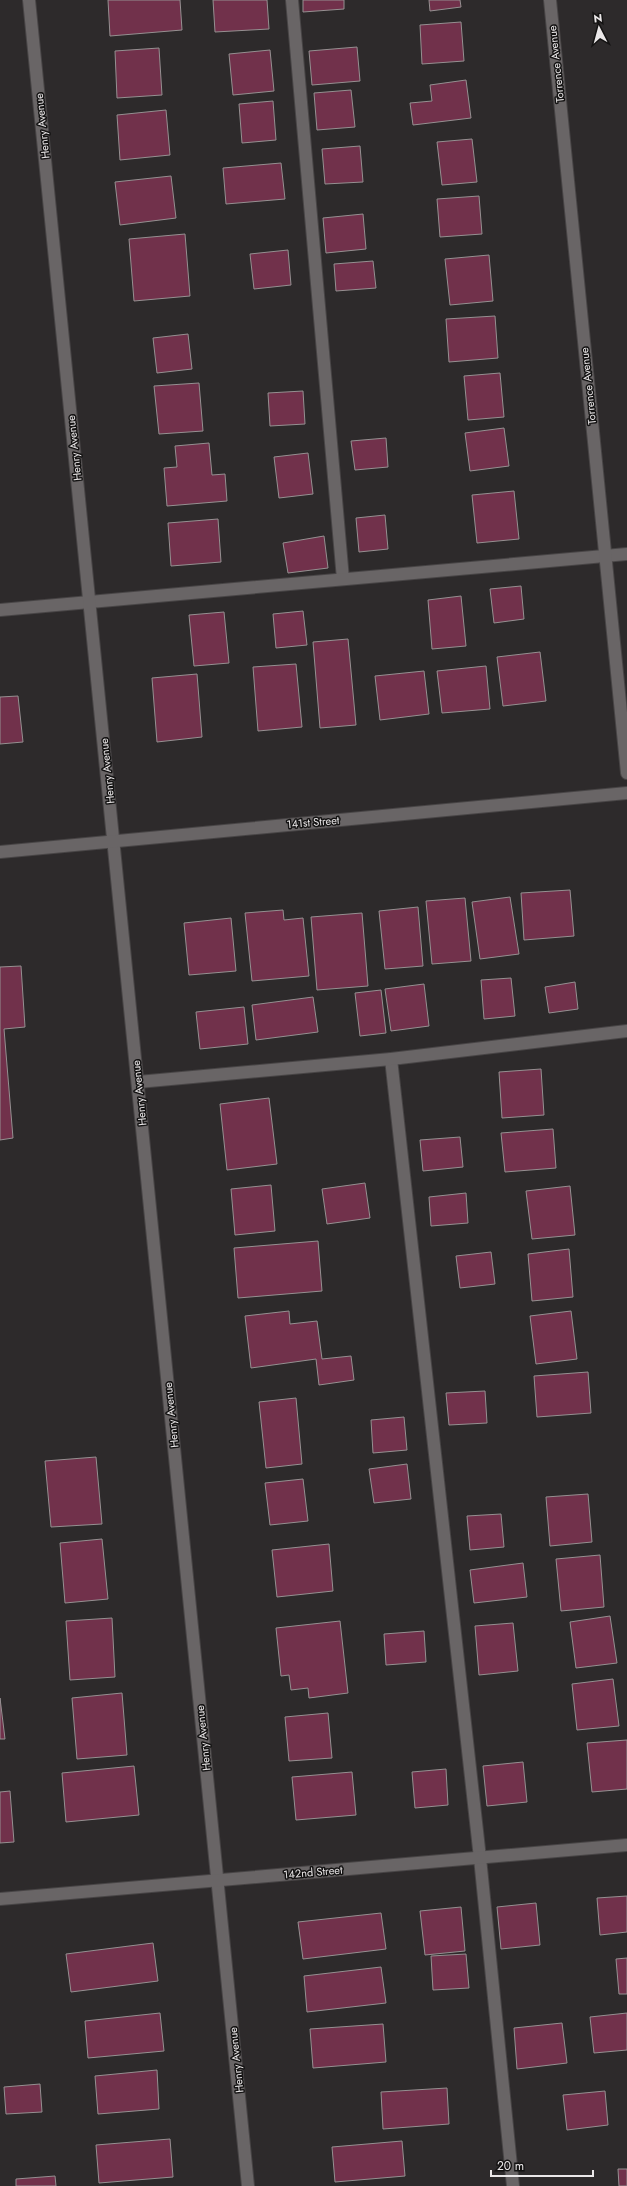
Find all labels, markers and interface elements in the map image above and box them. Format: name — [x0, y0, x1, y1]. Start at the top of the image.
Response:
north arrow — [579, 8, 619, 48]
text: N — [593, 10, 603, 26]
street label: Torrence Avenue — [544, 24, 568, 103]
street label: Henry Avenue — [31, 92, 53, 160]
street label: Torrence Avenue — [576, 346, 600, 425]
street label: Henry Avenue — [63, 414, 85, 482]
street label: Henry Avenue — [96, 737, 118, 805]
street label: 141st Street — [286, 812, 340, 832]
street label: Henry Avenue — [128, 1059, 150, 1127]
street label: Henry Avenue — [160, 1381, 182, 1449]
street label: Henry Avenue — [192, 1704, 214, 1772]
street label: 142nd Street — [283, 1861, 344, 1883]
street label: Henry Avenue — [225, 2026, 247, 2094]
scale bar — [491, 2152, 593, 2178]
text: 20 m — [497, 2157, 524, 2175]

